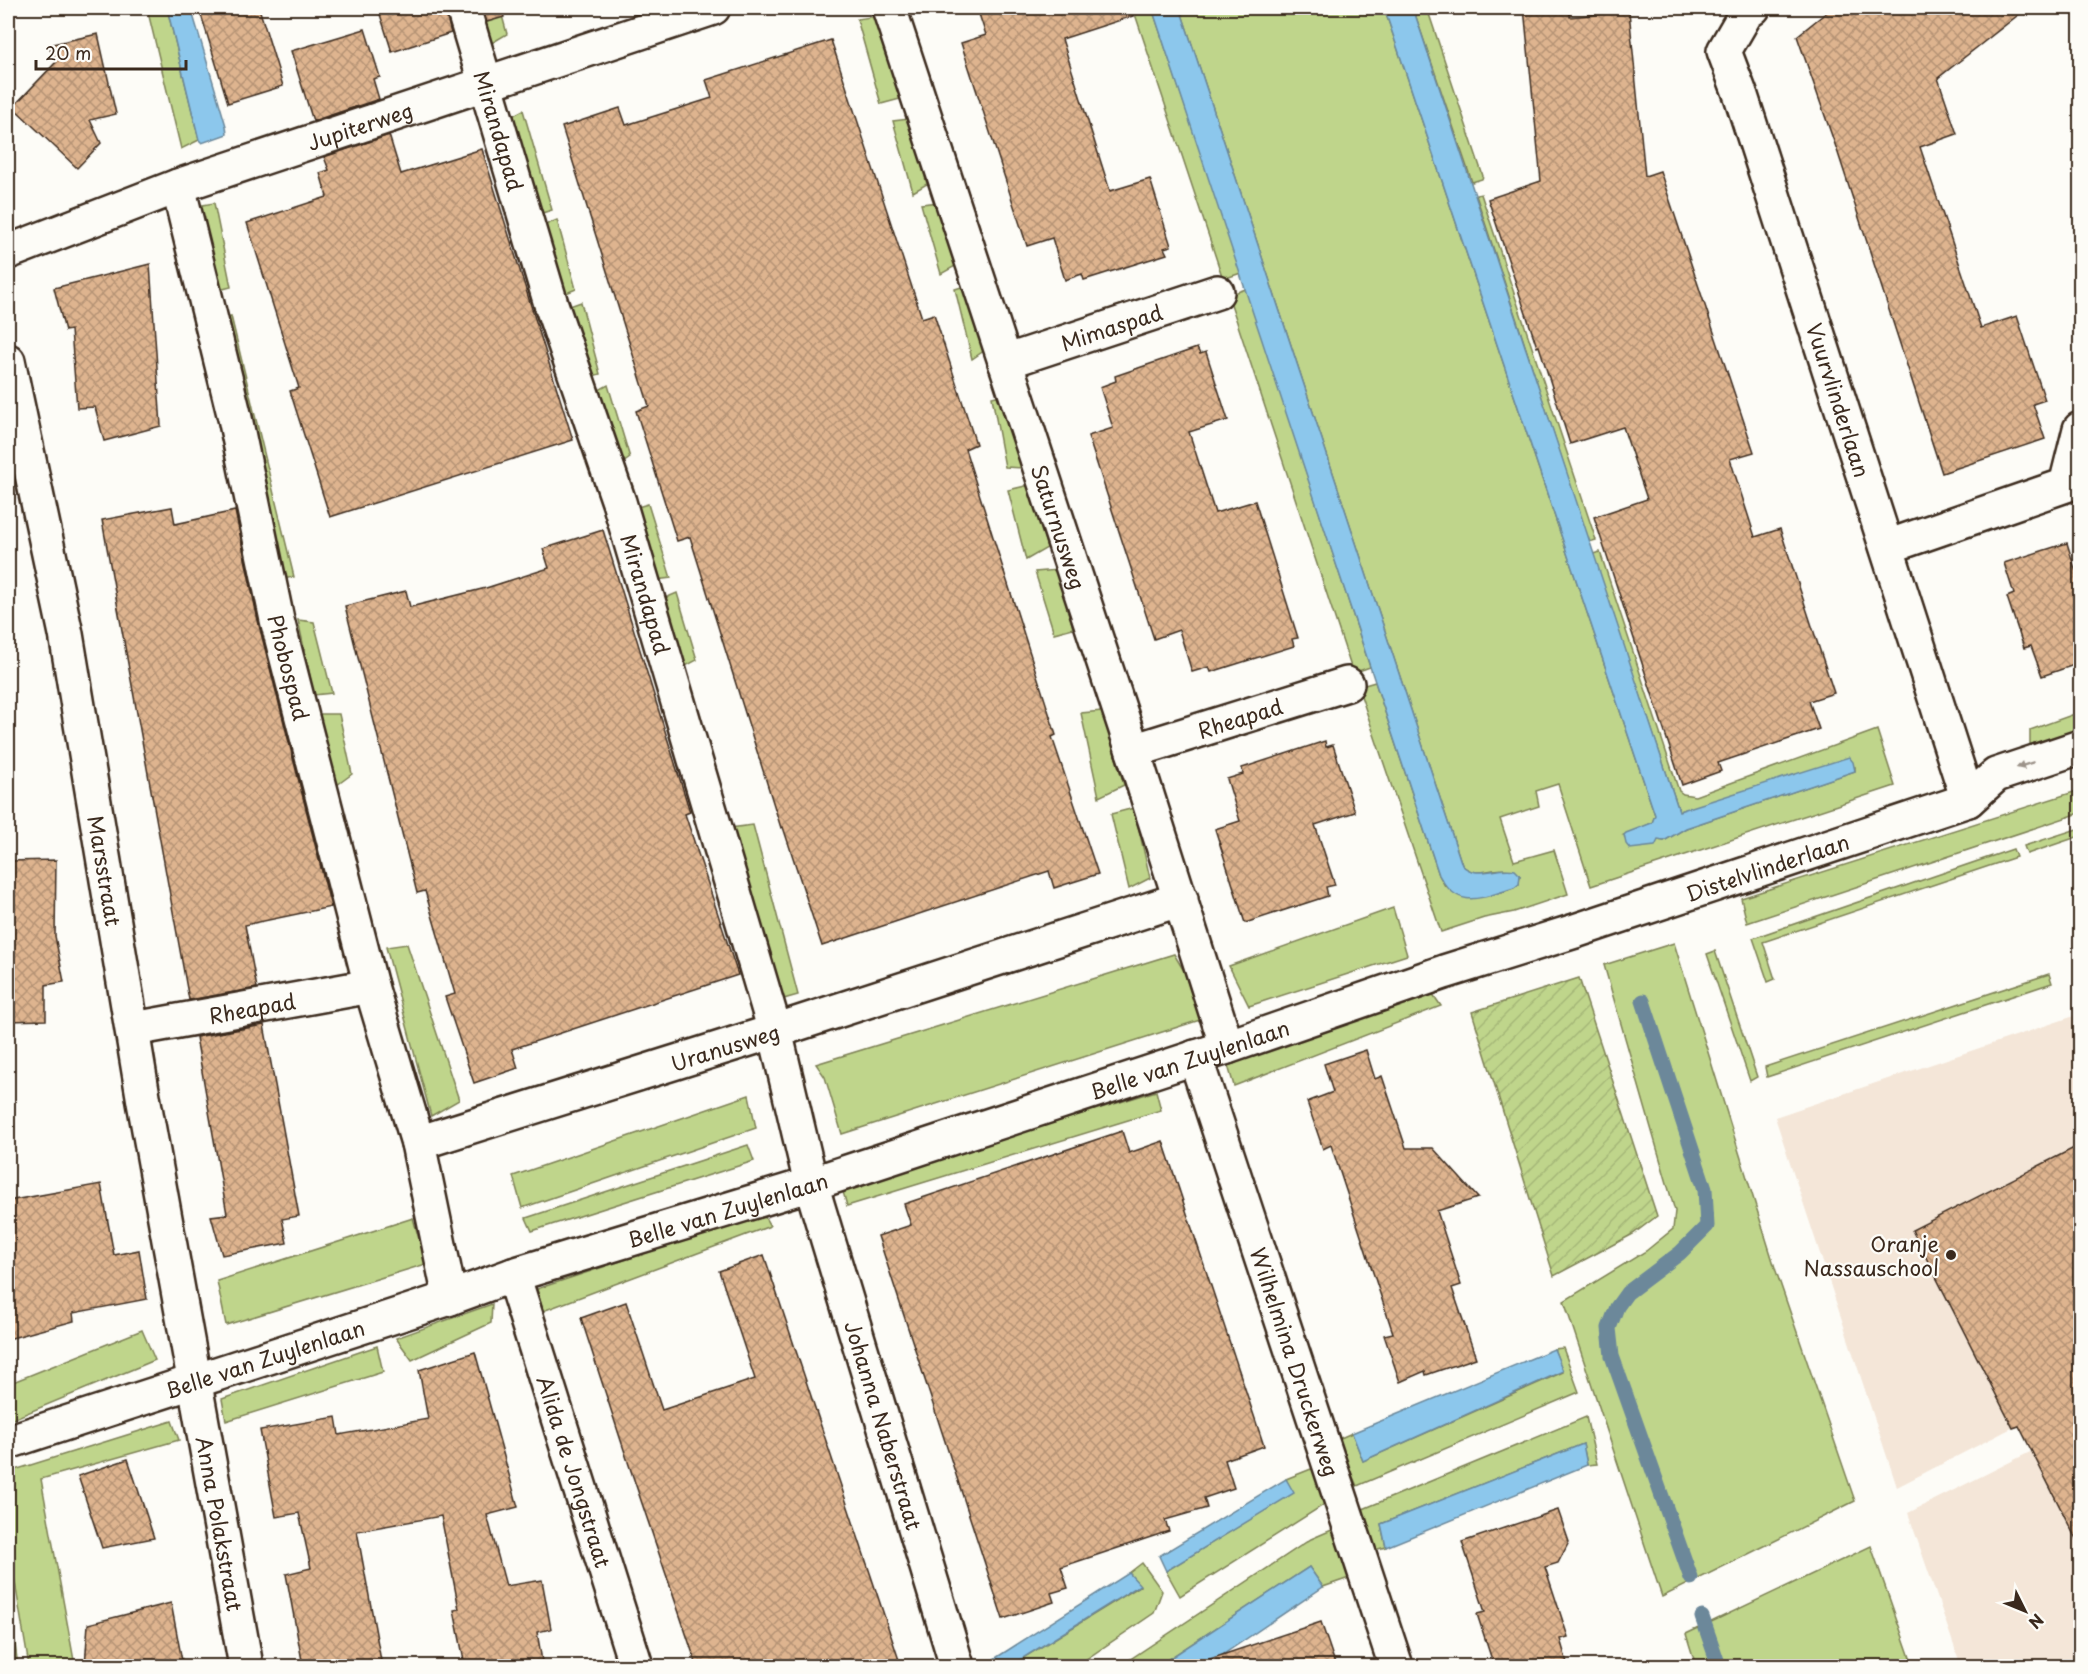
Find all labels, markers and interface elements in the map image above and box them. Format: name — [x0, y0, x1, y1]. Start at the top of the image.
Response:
scale bar — [36, 33, 186, 71]
text: 20 m — [45, 39, 91, 66]
street label: Mirandapad — [466, 67, 533, 195]
street label: Jupiterweg — [303, 93, 417, 158]
street label: Mimaspad — [1056, 295, 1167, 359]
street label: Vuurvlinderlaan — [1799, 319, 1879, 481]
street label: Saturnusweg — [1024, 460, 1095, 594]
street label: Mirandapad — [613, 530, 679, 658]
street label: Phobospad — [260, 611, 318, 724]
street label: Rheapad — [1193, 689, 1287, 746]
one-way arrow — [2016, 761, 2034, 770]
street label: Marsstraat — [80, 813, 130, 928]
street label: Distelvlinderlaan — [1681, 825, 1853, 909]
street label: Rheapad — [206, 984, 298, 1031]
street label: Belle van Zuylenlaan — [1086, 1011, 1293, 1107]
street label: Uranusweg — [666, 1015, 784, 1079]
street label: Belle van Zuylenlaan — [623, 1164, 832, 1255]
place label: Oranje Nassauschool — [1804, 1227, 1939, 1283]
street label: Wilhelmina Druckerweg — [1243, 1243, 1348, 1481]
marker: Oranje Nassauschool — [1944, 1248, 1958, 1262]
street label: Belle van Zuylenlaan — [161, 1311, 369, 1406]
street label: Johanna Naberstraat — [837, 1317, 931, 1534]
street label: Alida de Jongstraat — [530, 1371, 620, 1572]
street label: Anna Polakstraat — [189, 1434, 252, 1614]
north arrow — [1995, 1581, 2055, 1641]
text: N — [2024, 1609, 2050, 1635]

